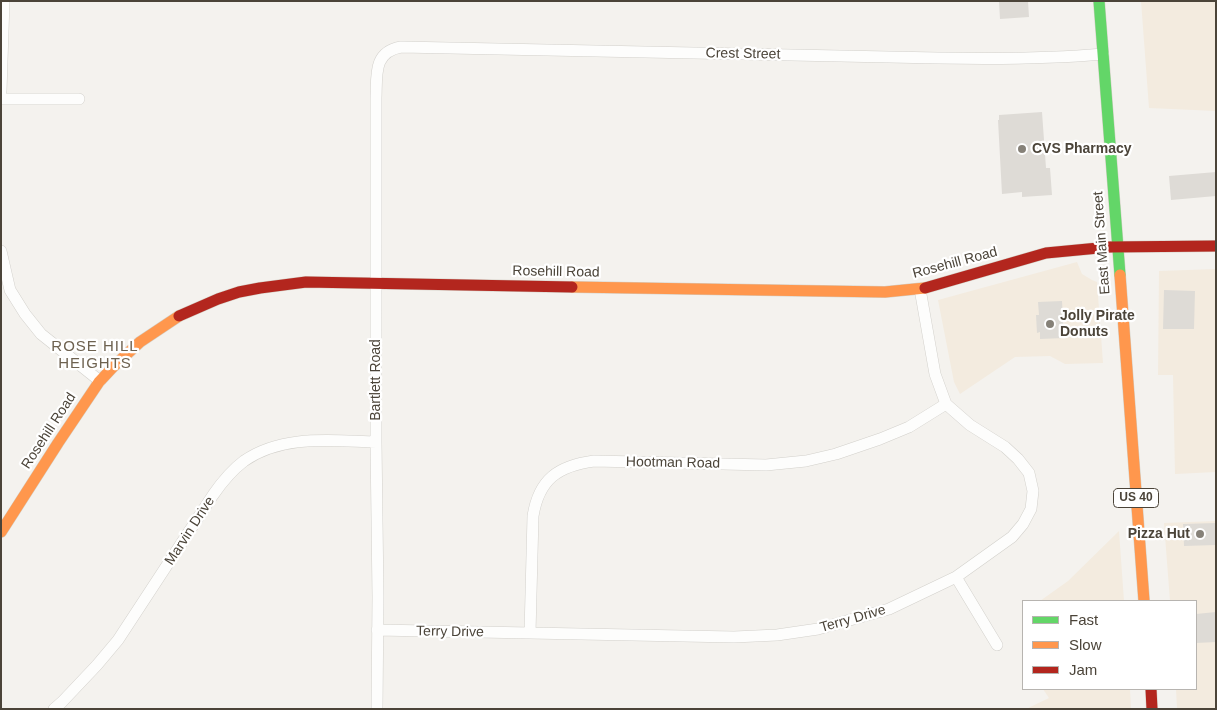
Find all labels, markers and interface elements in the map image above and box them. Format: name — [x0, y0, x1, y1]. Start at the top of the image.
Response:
street label: Crest Street — [706, 45, 780, 63]
place label: CVS Pharmacy — [1032, 141, 1132, 157]
marker: CVS Pharmacy — [1016, 143, 1028, 155]
street label: East Main Street — [1090, 191, 1114, 295]
street label: Rosehill Road — [911, 244, 999, 282]
street label: Rosehill Road — [512, 263, 600, 281]
place label: Jolly Pirate Donuts — [1060, 308, 1135, 341]
marker: Jolly Pirate Donuts — [1044, 318, 1056, 330]
district label: ROSE HILL HEIGHTS — [50, 338, 140, 373]
street label: Bartlett Road — [368, 339, 384, 421]
street label: Rosehill Road — [18, 390, 80, 472]
street label: Hootman Road — [626, 454, 720, 472]
road number: US 40 — [1114, 488, 1158, 508]
street label: Marvin Drive — [162, 493, 218, 569]
place label: Pizza Hut — [1128, 526, 1190, 542]
marker: Pizza Hut — [1194, 528, 1206, 540]
legend — [1022, 600, 1197, 690]
street label: Terry Drive — [818, 602, 888, 636]
text: Fast — [1069, 611, 1098, 628]
street label: Terry Drive — [416, 623, 484, 641]
text: Slow — [1069, 636, 1102, 653]
text: Jam — [1069, 661, 1097, 678]

